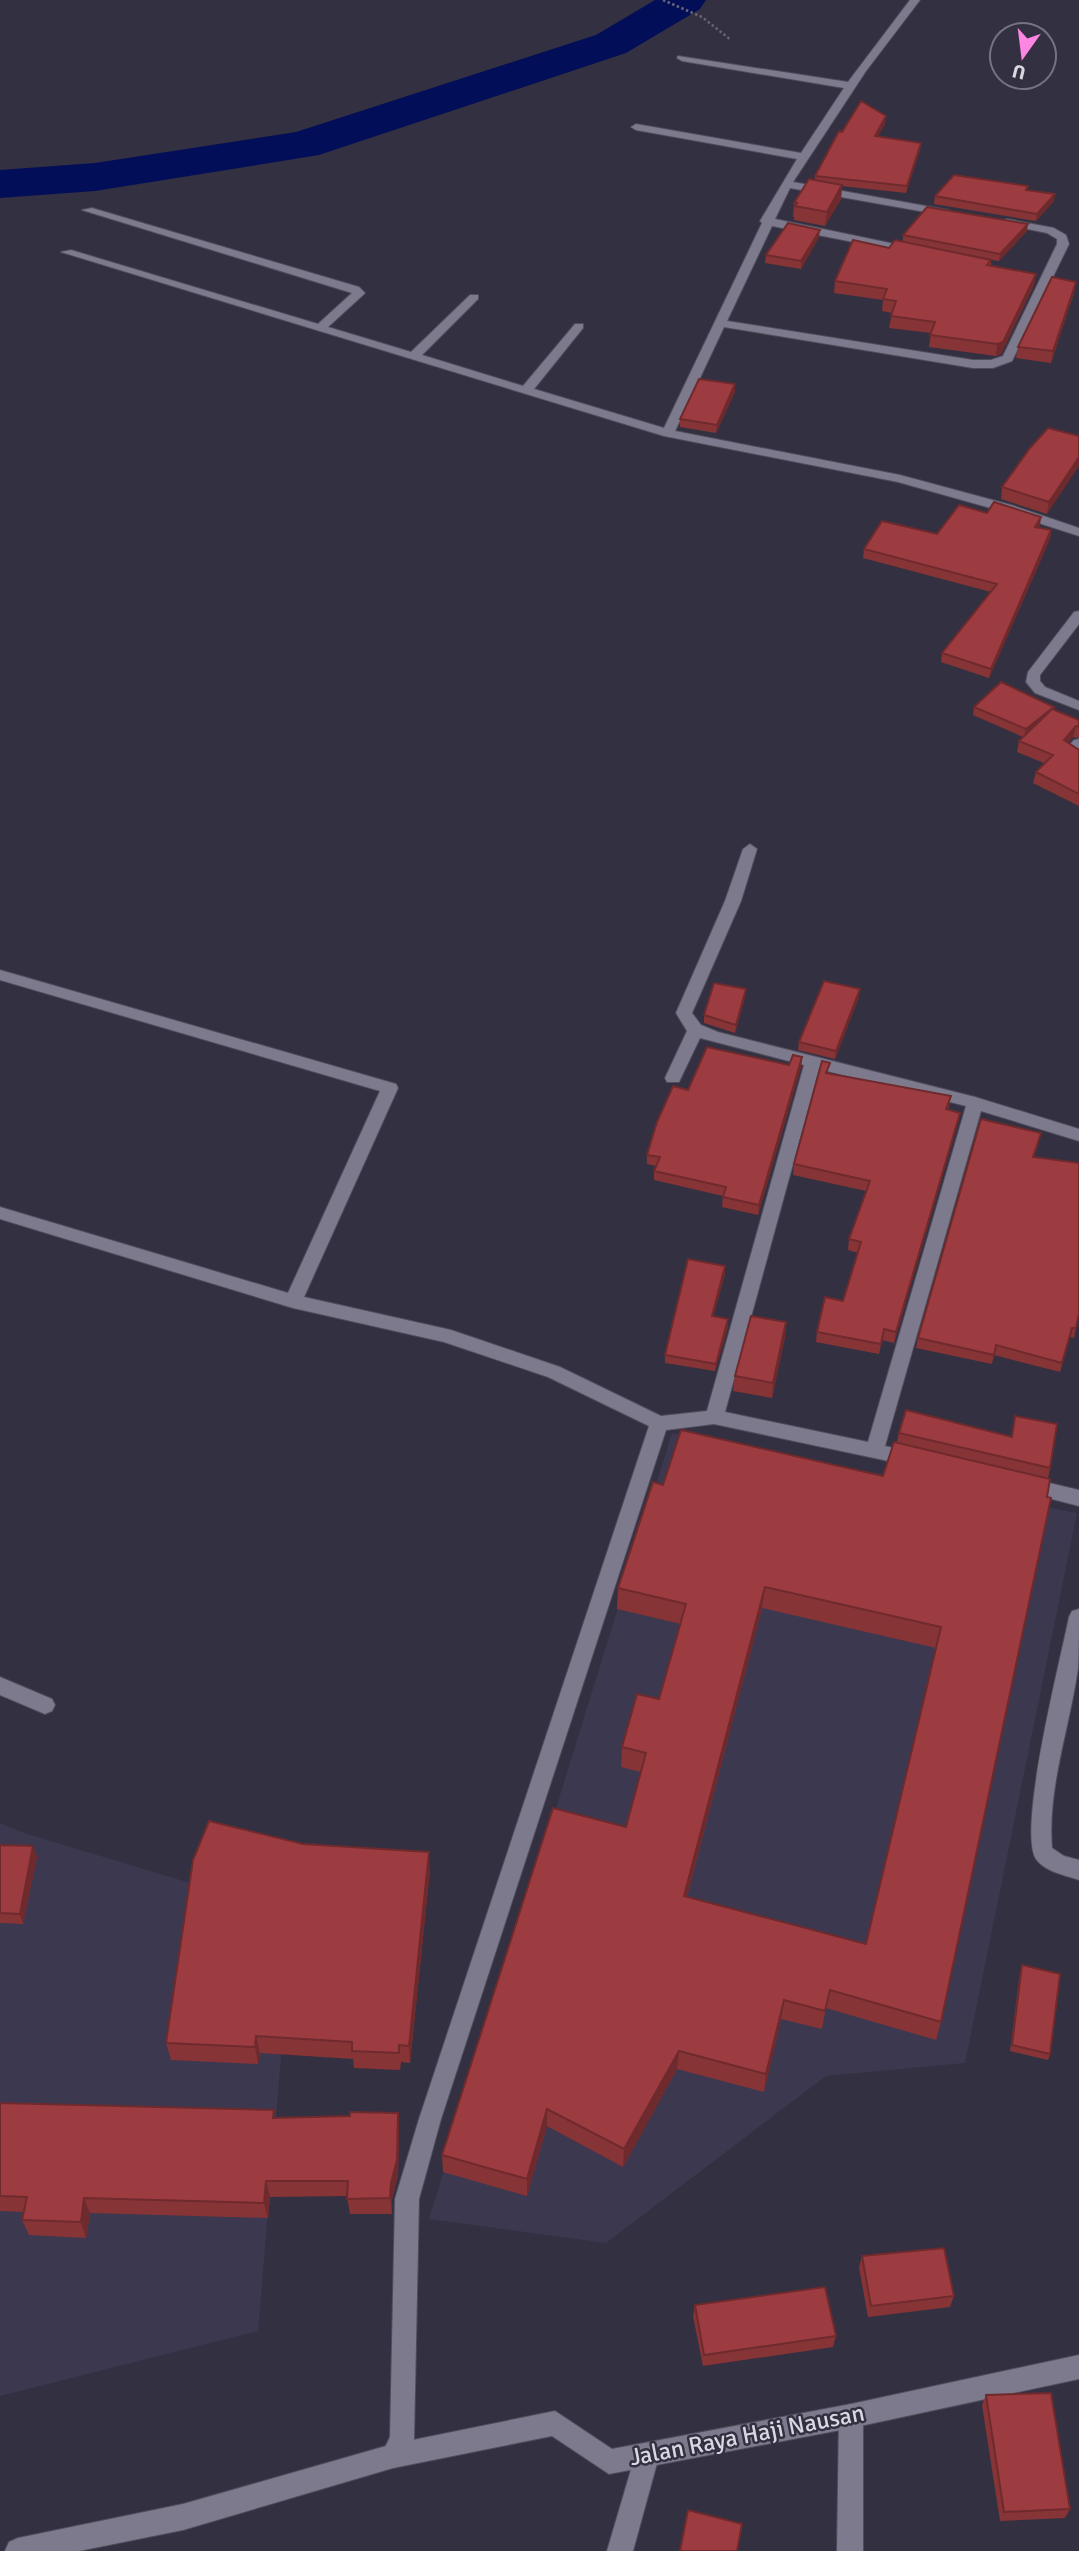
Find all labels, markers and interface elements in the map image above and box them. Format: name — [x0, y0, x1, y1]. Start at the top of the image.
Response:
north arrow — [988, 21, 1058, 91]
text: U — [1010, 58, 1028, 85]
street label: Jalan Raya Haji Nausan — [627, 2398, 867, 2472]

